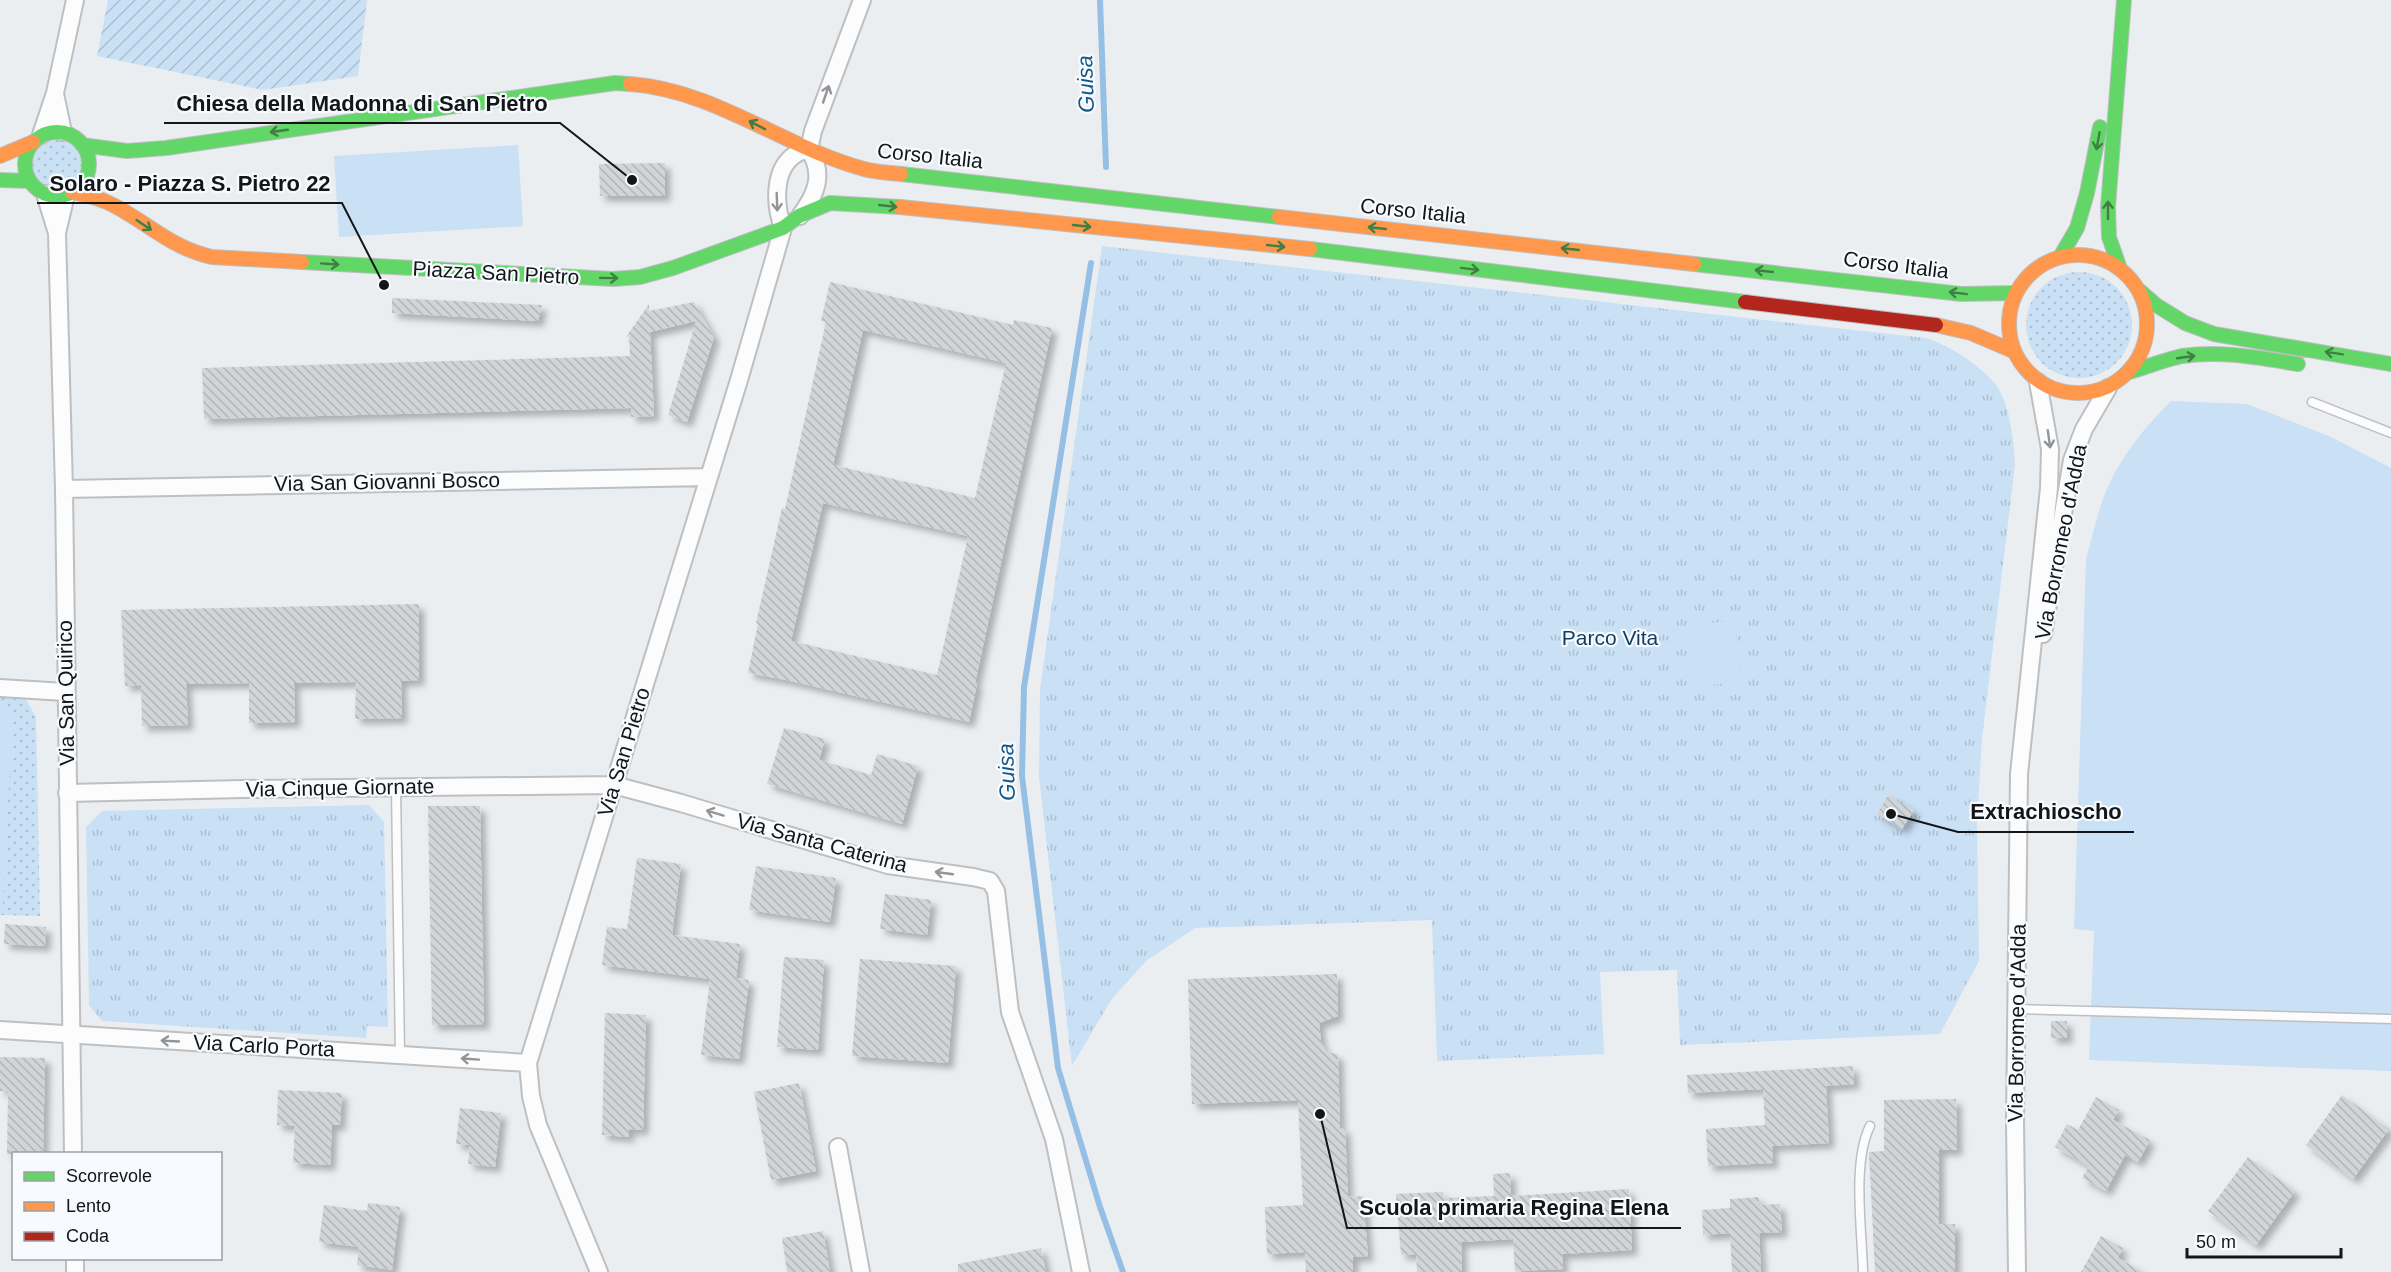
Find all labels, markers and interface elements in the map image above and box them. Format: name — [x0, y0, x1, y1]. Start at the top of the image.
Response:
water label: Guisa — [1072, 55, 1099, 113]
callout: Chiesa della Madonna di San Pietro — [164, 83, 560, 123]
one-way arrow — [821, 85, 832, 104]
text: Chiesa della Madonna di San Pietro — [176, 91, 548, 116]
one-way arrow — [748, 119, 766, 130]
one-way arrow — [270, 126, 290, 137]
one-way arrow — [2092, 131, 2103, 150]
street label: Corso Italia — [876, 139, 984, 173]
callout: Solaro - Piazza S. Pietro 22 — [37, 163, 342, 203]
text: Solaro - Piazza S. Pietro 22 — [49, 171, 331, 196]
one-way arrow — [772, 192, 783, 212]
street label: Corso Italia — [1359, 194, 1467, 228]
one-way arrow — [2102, 200, 2114, 220]
one-way arrow — [878, 201, 898, 212]
one-way arrow — [135, 219, 152, 231]
one-way arrow — [1072, 220, 1092, 231]
one-way arrow — [1367, 222, 1387, 233]
one-way arrow — [1266, 241, 1286, 252]
one-way arrow — [1561, 244, 1581, 255]
street label: Corso Italia — [1842, 247, 1950, 282]
street label: Piazza San Pietro — [412, 257, 580, 288]
one-way arrow — [320, 259, 340, 270]
one-way arrow — [1459, 263, 1479, 274]
one-way arrow — [1755, 265, 1775, 276]
one-way arrow — [598, 272, 618, 284]
one-way arrow — [1948, 288, 1968, 299]
one-way arrow — [2324, 347, 2344, 358]
one-way arrow — [2175, 351, 2195, 362]
one-way arrow — [2043, 429, 2054, 449]
street label: Via Borromeo d'Adda — [2030, 442, 2091, 642]
street label: Via San Giovanni Bosco — [274, 468, 500, 495]
street label: Via San Quirico — [53, 620, 78, 766]
park label: Parco Vita — [1562, 626, 1659, 649]
street label: Via San Pietro — [593, 684, 654, 819]
water label: Guisa — [993, 743, 1020, 801]
street label: Via Cinque Giornate — [245, 774, 435, 801]
callout: Extrachioscho — [1958, 792, 2134, 832]
text: Extrachioscho — [1970, 799, 2122, 824]
one-way arrow — [706, 807, 725, 818]
street label: Via Santa Caterina — [734, 809, 910, 876]
one-way arrow — [934, 867, 954, 878]
street label: Via Borromeo d'Adda — [2003, 923, 2030, 1122]
street label: Via Carlo Porta — [193, 1030, 336, 1061]
one-way arrow — [161, 1035, 181, 1046]
one-way arrow — [460, 1053, 480, 1064]
legend — [12, 1152, 222, 1260]
text: Scorrevole — [66, 1166, 152, 1186]
callout: Scuola primaria Regina Elena — [1347, 1188, 1681, 1228]
text: Scuola primaria Regina Elena — [1359, 1195, 1669, 1220]
text: Lento — [66, 1196, 111, 1216]
scale bar — [2187, 1221, 2342, 1259]
text: Coda — [66, 1226, 110, 1246]
text: 50 m — [2196, 1232, 2236, 1252]

